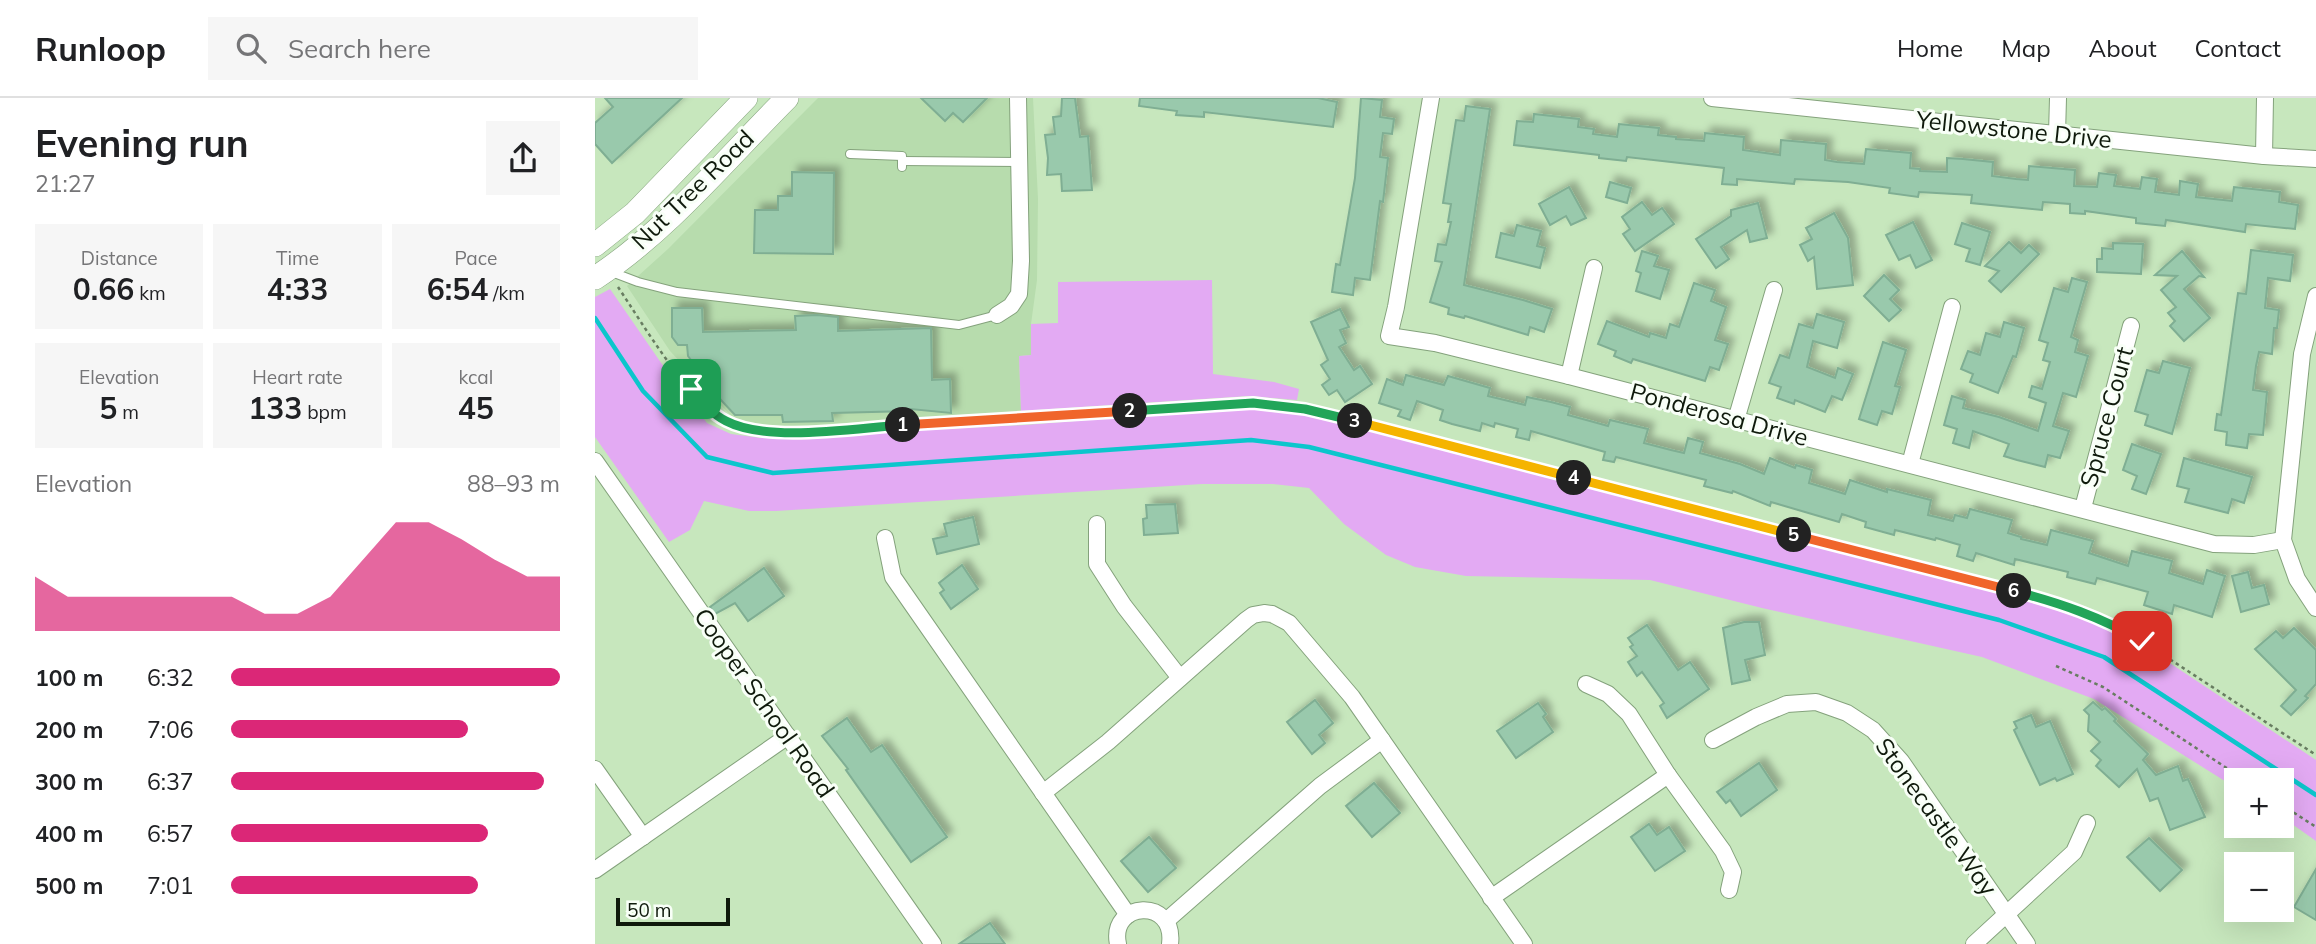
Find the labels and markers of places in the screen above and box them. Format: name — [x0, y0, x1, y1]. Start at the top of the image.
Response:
pin — [661, 359, 721, 419]
pin: 2 — [1113, 394, 1147, 428]
pin: 3 — [1337, 404, 1373, 438]
pin: 1 — [885, 408, 921, 442]
pin: 4 — [1557, 460, 1591, 496]
pin: 5 — [1777, 518, 1811, 552]
pin: 6 — [1997, 574, 2031, 608]
pin — [2112, 611, 2172, 671]

